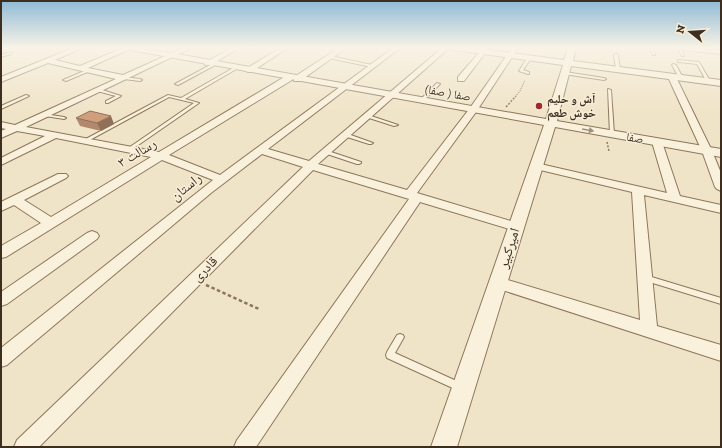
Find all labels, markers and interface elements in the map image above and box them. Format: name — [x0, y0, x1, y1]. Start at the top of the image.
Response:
north arrow — [670, 12, 710, 52]
text: N — [673, 23, 689, 35]
street label: صفا ( صفا) — [424, 82, 472, 104]
place label: آش و حلیم خوش طعم — [547, 92, 596, 121]
marker: آش و حلیم خوش طعم — [534, 101, 544, 111]
one-way arrow — [582, 128, 595, 134]
street label: صفا — [625, 130, 645, 146]
street label: رسالت ۳ — [115, 135, 159, 171]
street label: راستان — [167, 169, 205, 205]
street label: امیرکبیر — [494, 226, 523, 271]
street label: قادری — [189, 253, 221, 285]

